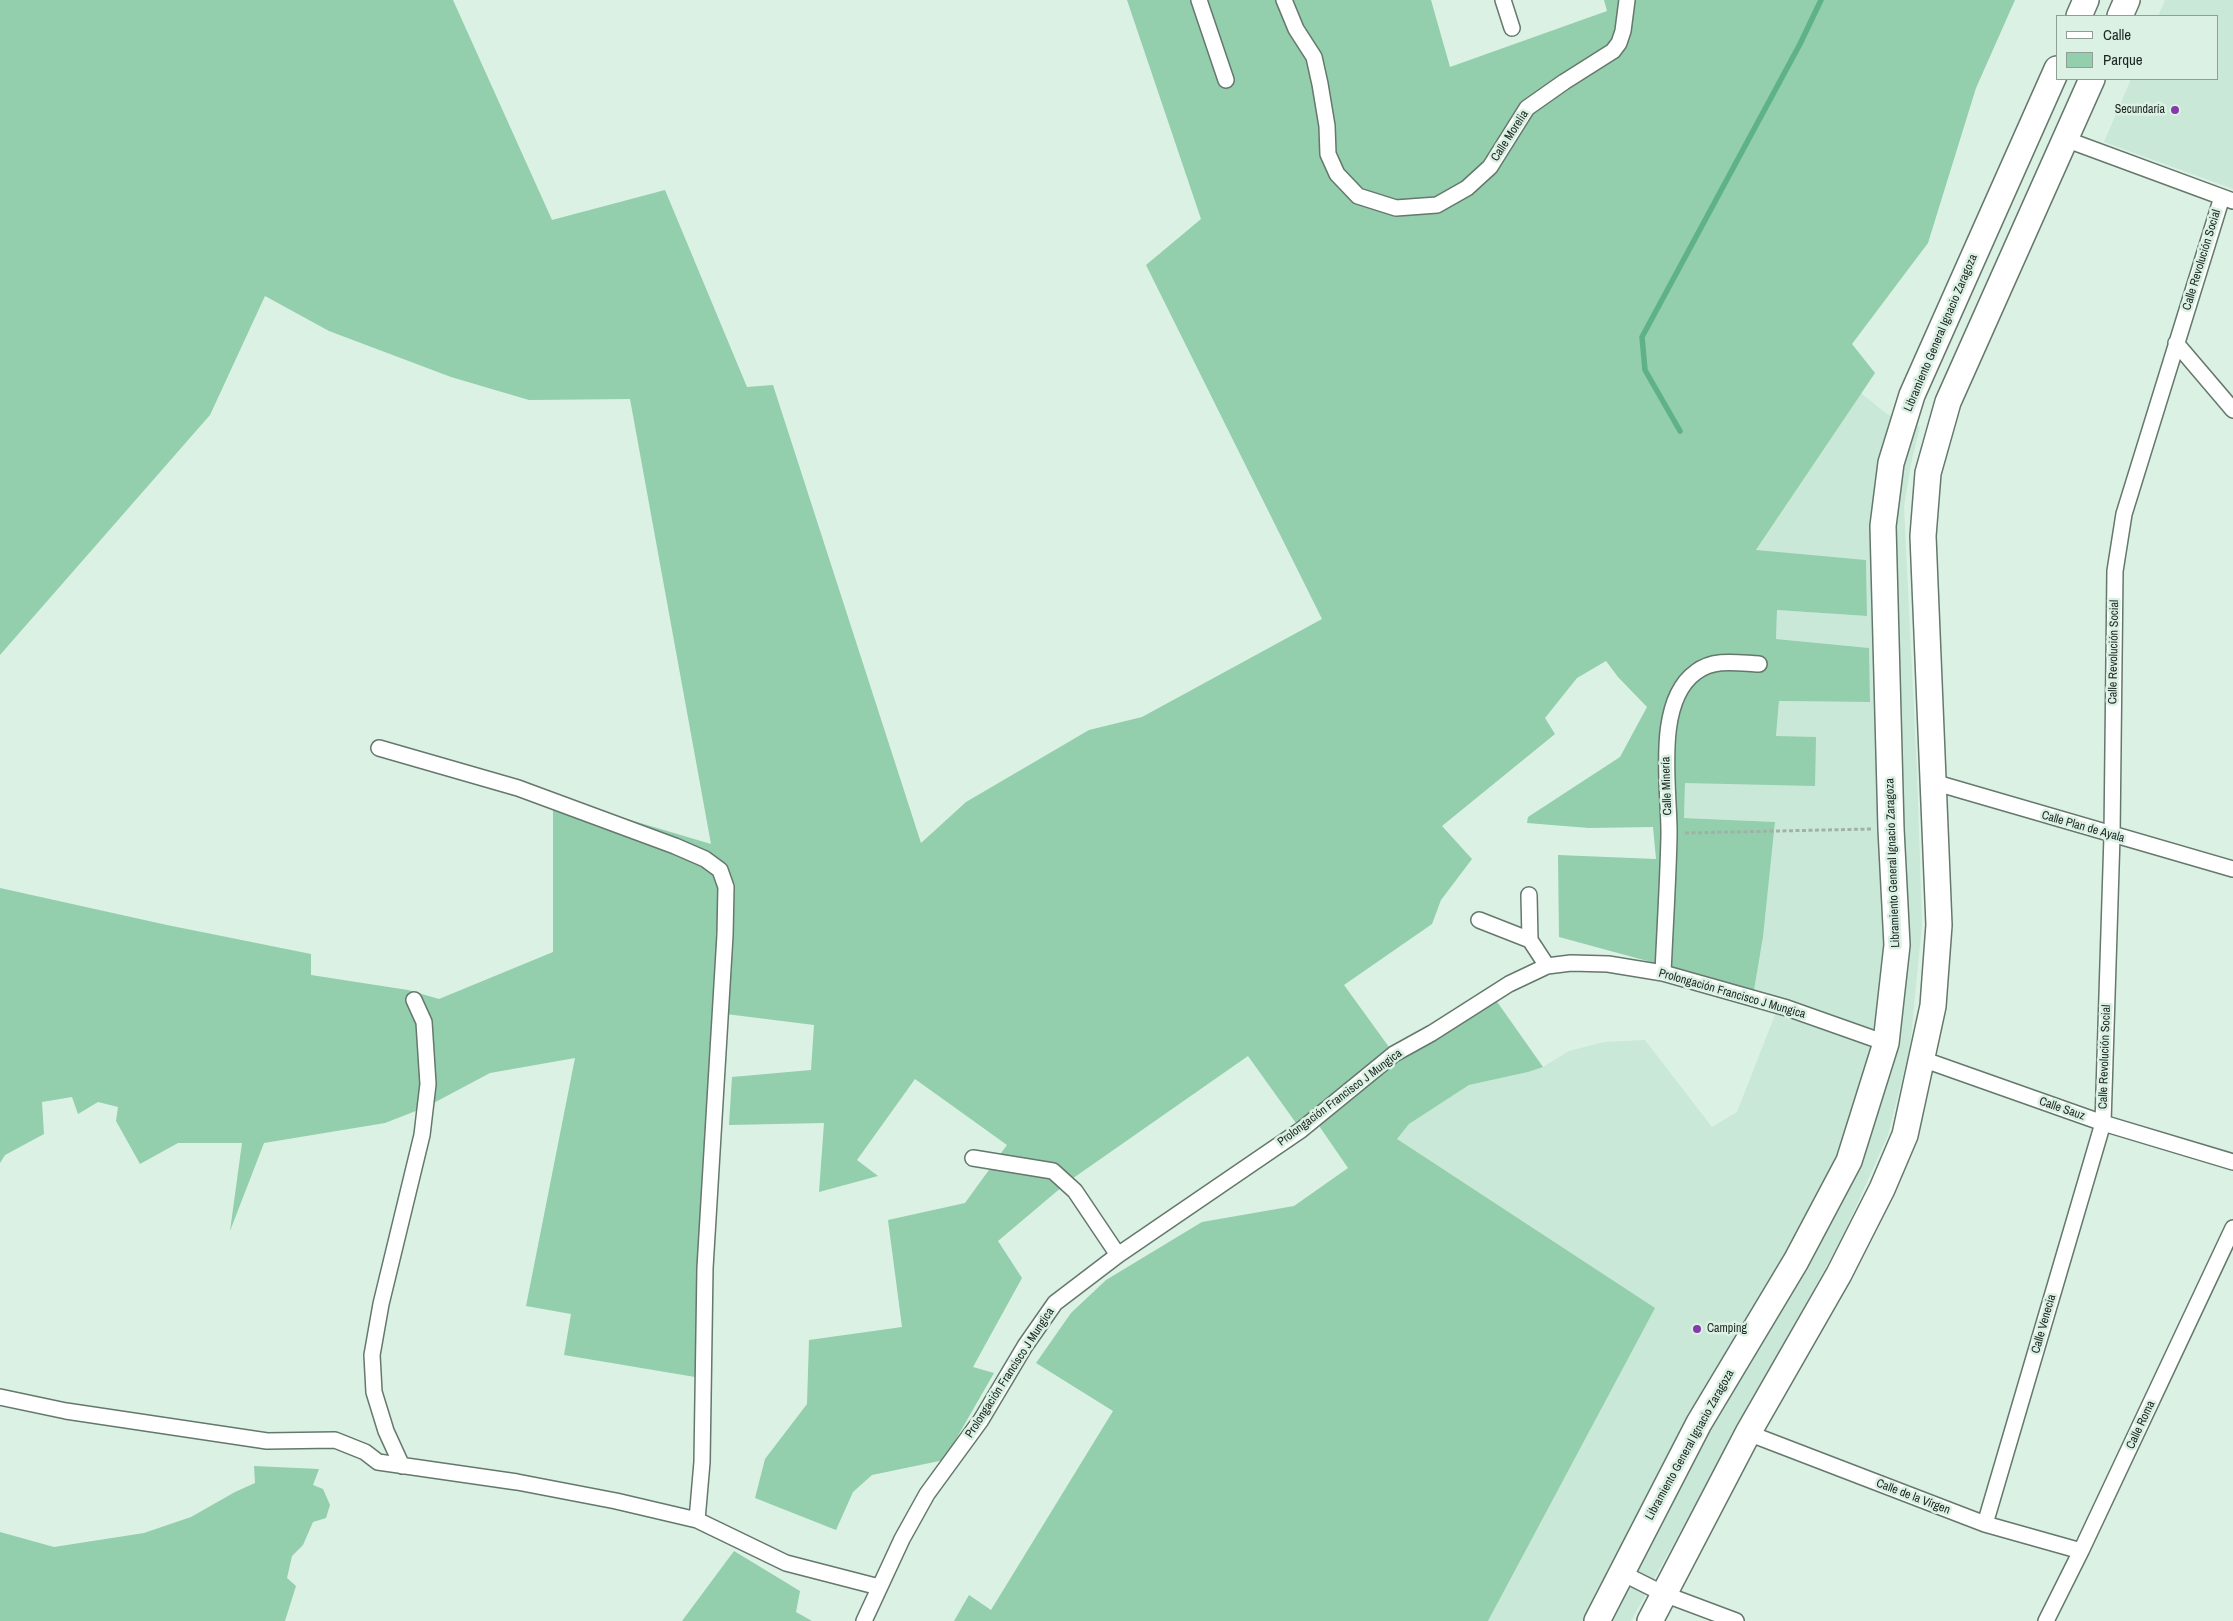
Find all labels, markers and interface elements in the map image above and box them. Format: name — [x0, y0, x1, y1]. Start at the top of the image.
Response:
legend — [2056, 15, 2218, 80]
text: Calle — [2103, 24, 2131, 45]
text: Parque — [2103, 49, 2143, 70]
place label: Secundaría — [2115, 103, 2165, 117]
marker: Secundaría — [2169, 104, 2181, 116]
street label: Calle Morelia — [1488, 108, 1532, 164]
street label: Calle Revolución Social — [2180, 208, 2224, 312]
street label: Libramiento General Ignacio Zaragoza — [1901, 252, 1981, 414]
street label: Calle Revolución Social — [2106, 600, 2122, 704]
street label: Calle Minería — [1659, 757, 1675, 815]
street label: Libramiento General Ignacio Zaragoza — [1883, 778, 1903, 948]
street label: Calle Plan de Ayala — [2040, 808, 2126, 846]
street label: Prolongación Francisco J Mungica — [1657, 966, 1807, 1022]
street label: Calle Revolución Social — [2096, 1005, 2114, 1109]
street label: Prolongación Francisco J Mungica — [1275, 1046, 1405, 1150]
street label: Calle Sauz — [2037, 1094, 2087, 1124]
street label: Calle Venecia — [2029, 1293, 2059, 1355]
street label: Prolongación Francisco J Mungica — [963, 1305, 1057, 1441]
place label: Camping — [1707, 1322, 1747, 1336]
marker: Camping — [1691, 1323, 1703, 1335]
street label: Libramiento General Ignacio Zaragoza — [1643, 1367, 1737, 1523]
street label: Calle Roma — [2124, 1399, 2158, 1451]
street label: Calle de la Vírgen — [1874, 1476, 1952, 1518]

